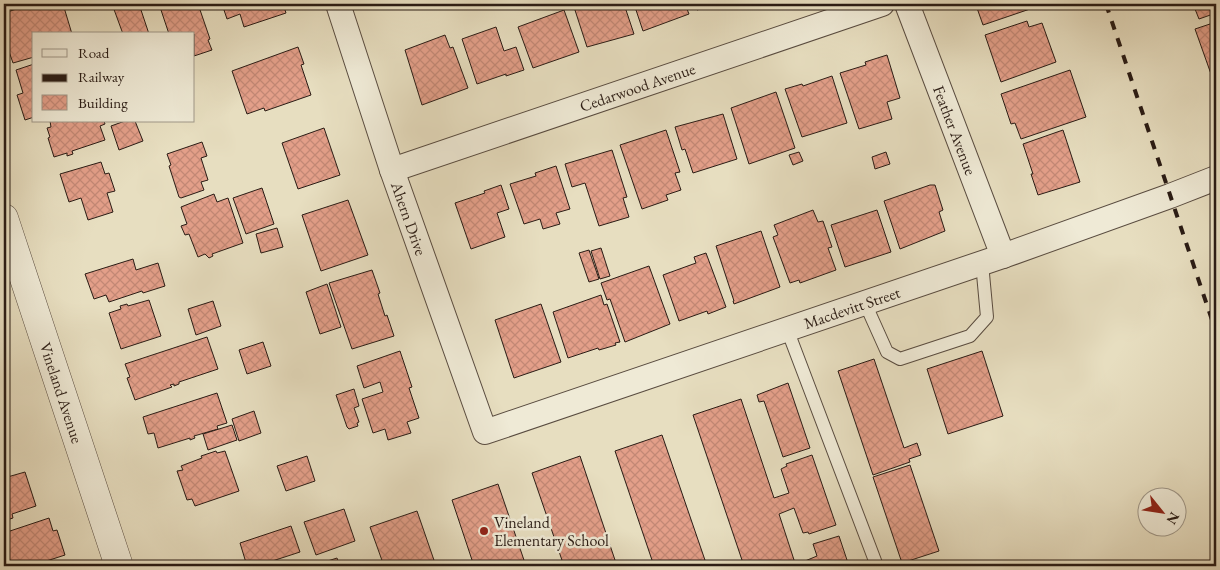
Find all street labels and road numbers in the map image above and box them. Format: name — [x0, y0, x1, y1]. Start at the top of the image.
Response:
street label: Cedarwood Avenue — [577, 58, 698, 117]
street label: Feather Avenue — [928, 82, 981, 178]
street label: Ahern Drive — [386, 178, 431, 258]
street label: Macdevitt Street — [801, 282, 903, 334]
street label: Vineland Avenue — [35, 340, 88, 446]

